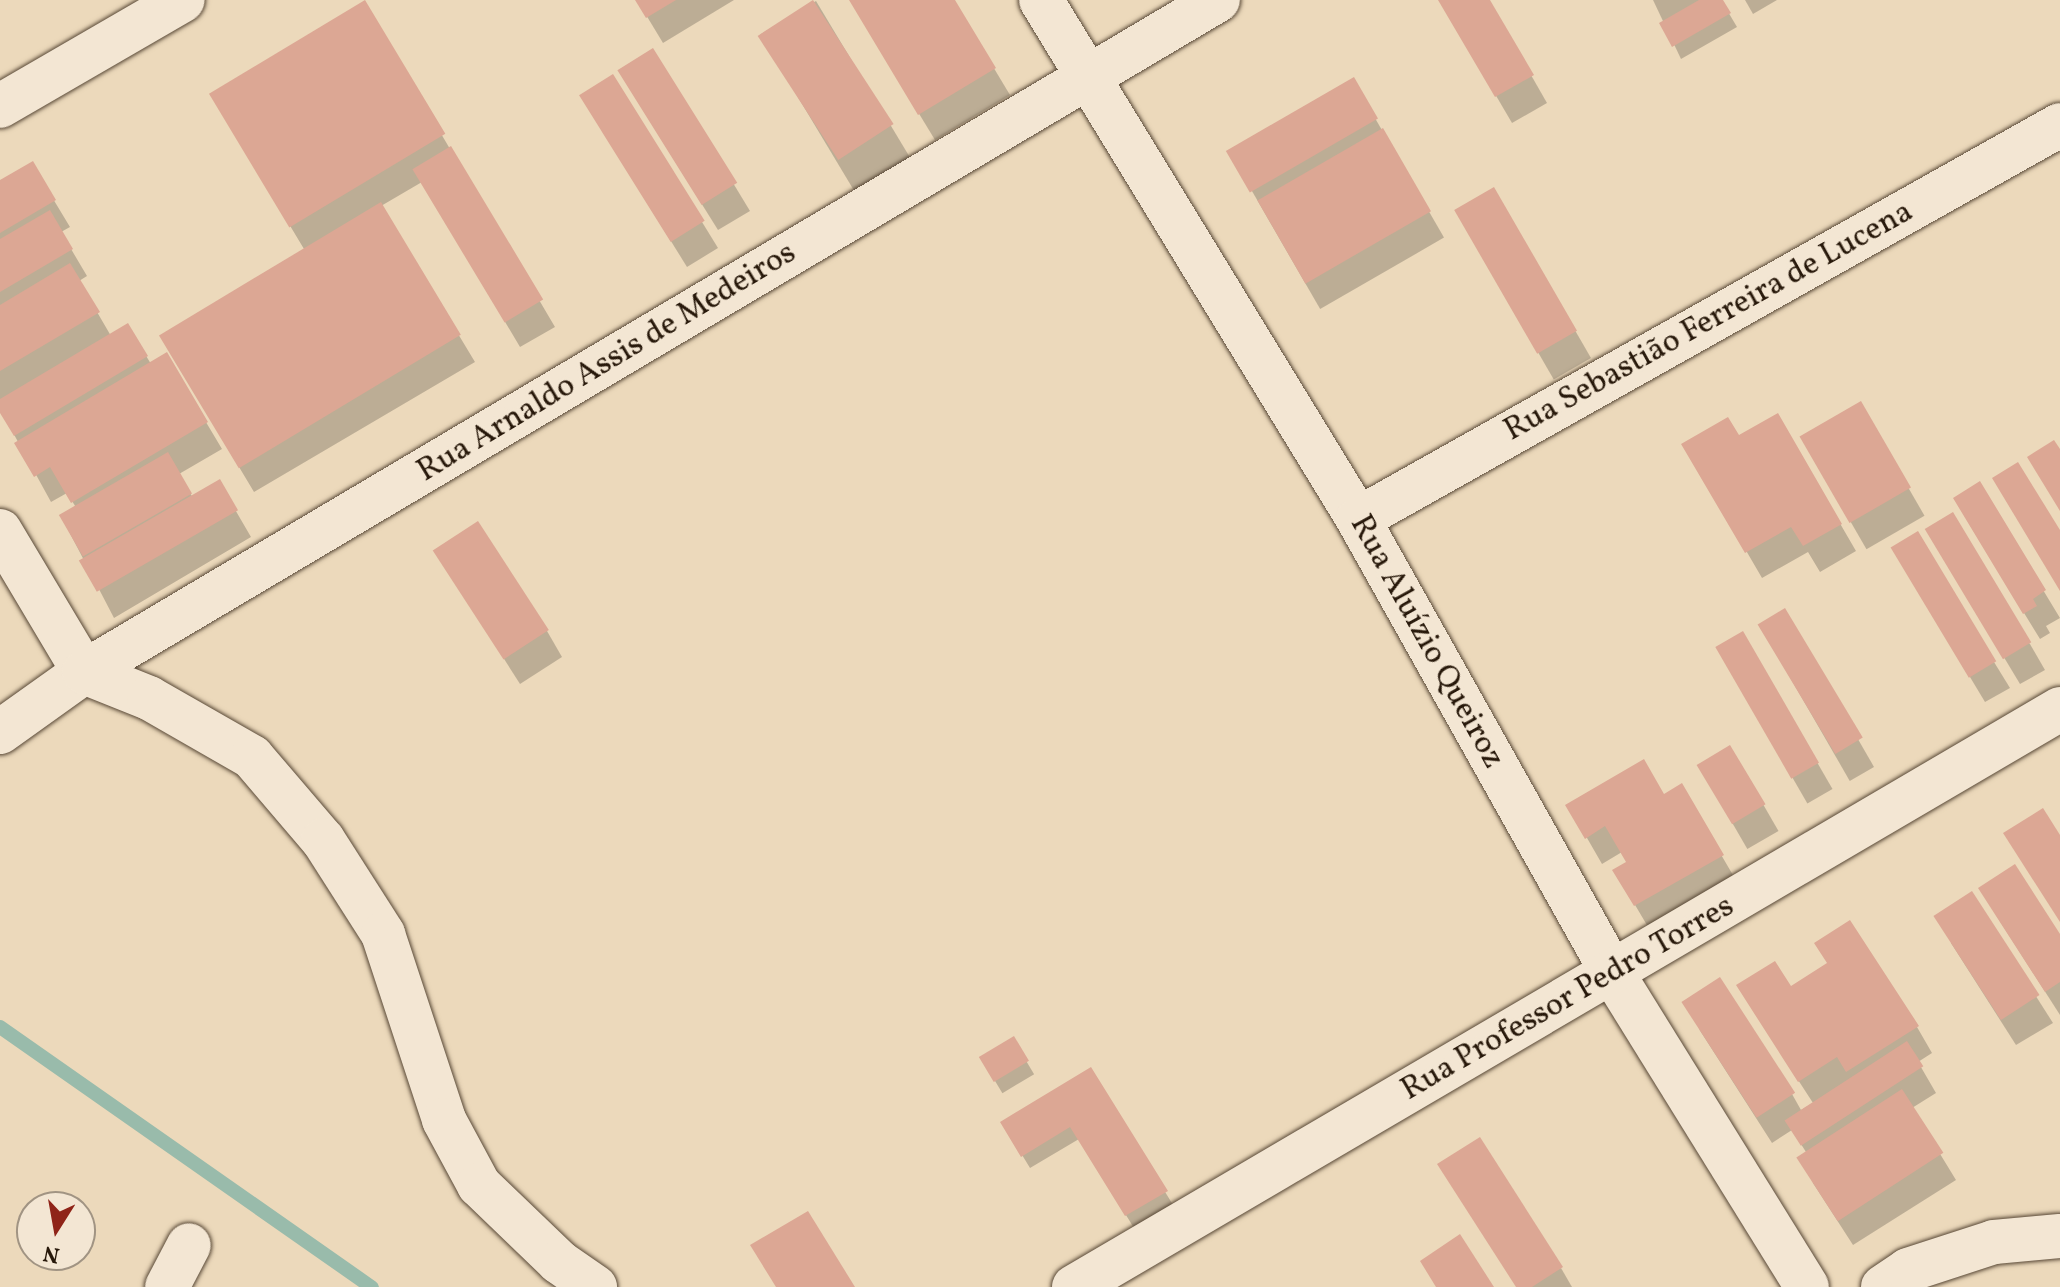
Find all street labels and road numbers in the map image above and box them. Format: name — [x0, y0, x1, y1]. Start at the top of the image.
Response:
street label: Rua Sebastião Ferreira de Lucena — [1498, 193, 1920, 451]
street label: Rua Arnaldo Assis de Medeiros — [411, 235, 803, 491]
street label: Rua Aluízio Queiroz — [1340, 509, 1512, 775]
street label: Rua Professor Pedro Torres — [1394, 888, 1742, 1110]

